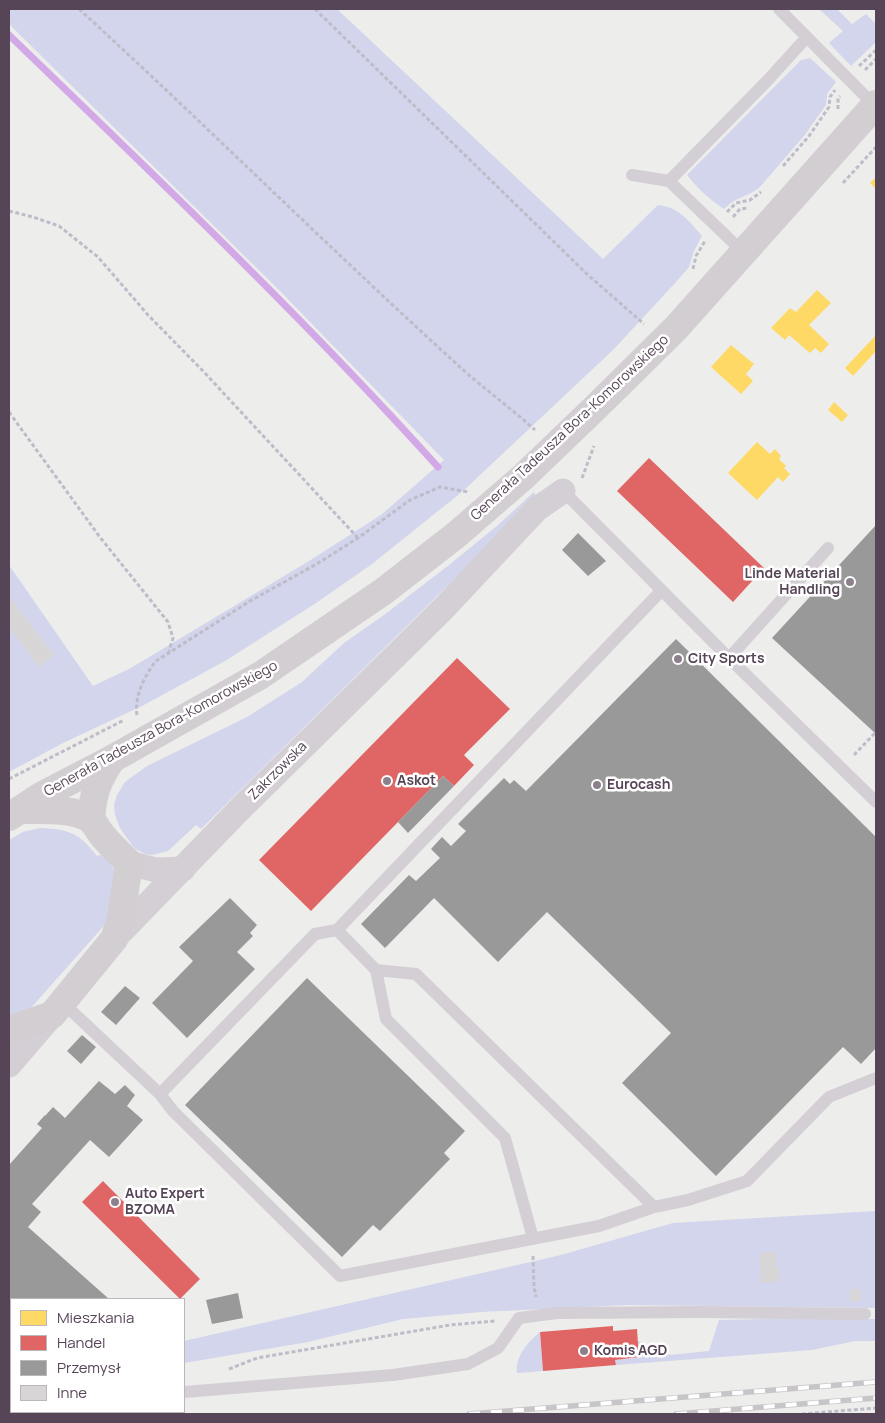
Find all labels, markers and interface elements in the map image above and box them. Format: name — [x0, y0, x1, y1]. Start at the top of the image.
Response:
street label: Generała Tadeusza Bora-Komorowskiego — [468, 332, 672, 524]
place label: Linde Material Handling — [744, 566, 840, 598]
marker: Linde Material Handling — [844, 576, 856, 588]
place label: City Sports — [688, 651, 764, 667]
marker: City Sports — [672, 653, 684, 665]
street label: Generała Tadeusza Bora-Komorowskiego — [41, 658, 281, 800]
street label: Zakrzowska — [245, 738, 311, 804]
place label: Askot — [397, 773, 436, 789]
marker: Askot — [381, 775, 393, 787]
place label: Eurocash — [607, 777, 670, 793]
marker: Eurocash — [591, 779, 603, 791]
place label: Auto Expert BZOMA — [125, 1186, 205, 1218]
marker: Auto Expert BZOMA — [109, 1196, 121, 1208]
legend — [10, 1298, 185, 1413]
text: Mieszkania — [57, 1307, 134, 1328]
text: Handel — [57, 1332, 106, 1353]
place label: Komis AGD — [594, 1343, 667, 1359]
marker: Komis AGD — [578, 1345, 590, 1357]
text: Przemysł — [57, 1357, 121, 1378]
text: Inne — [57, 1382, 87, 1403]

